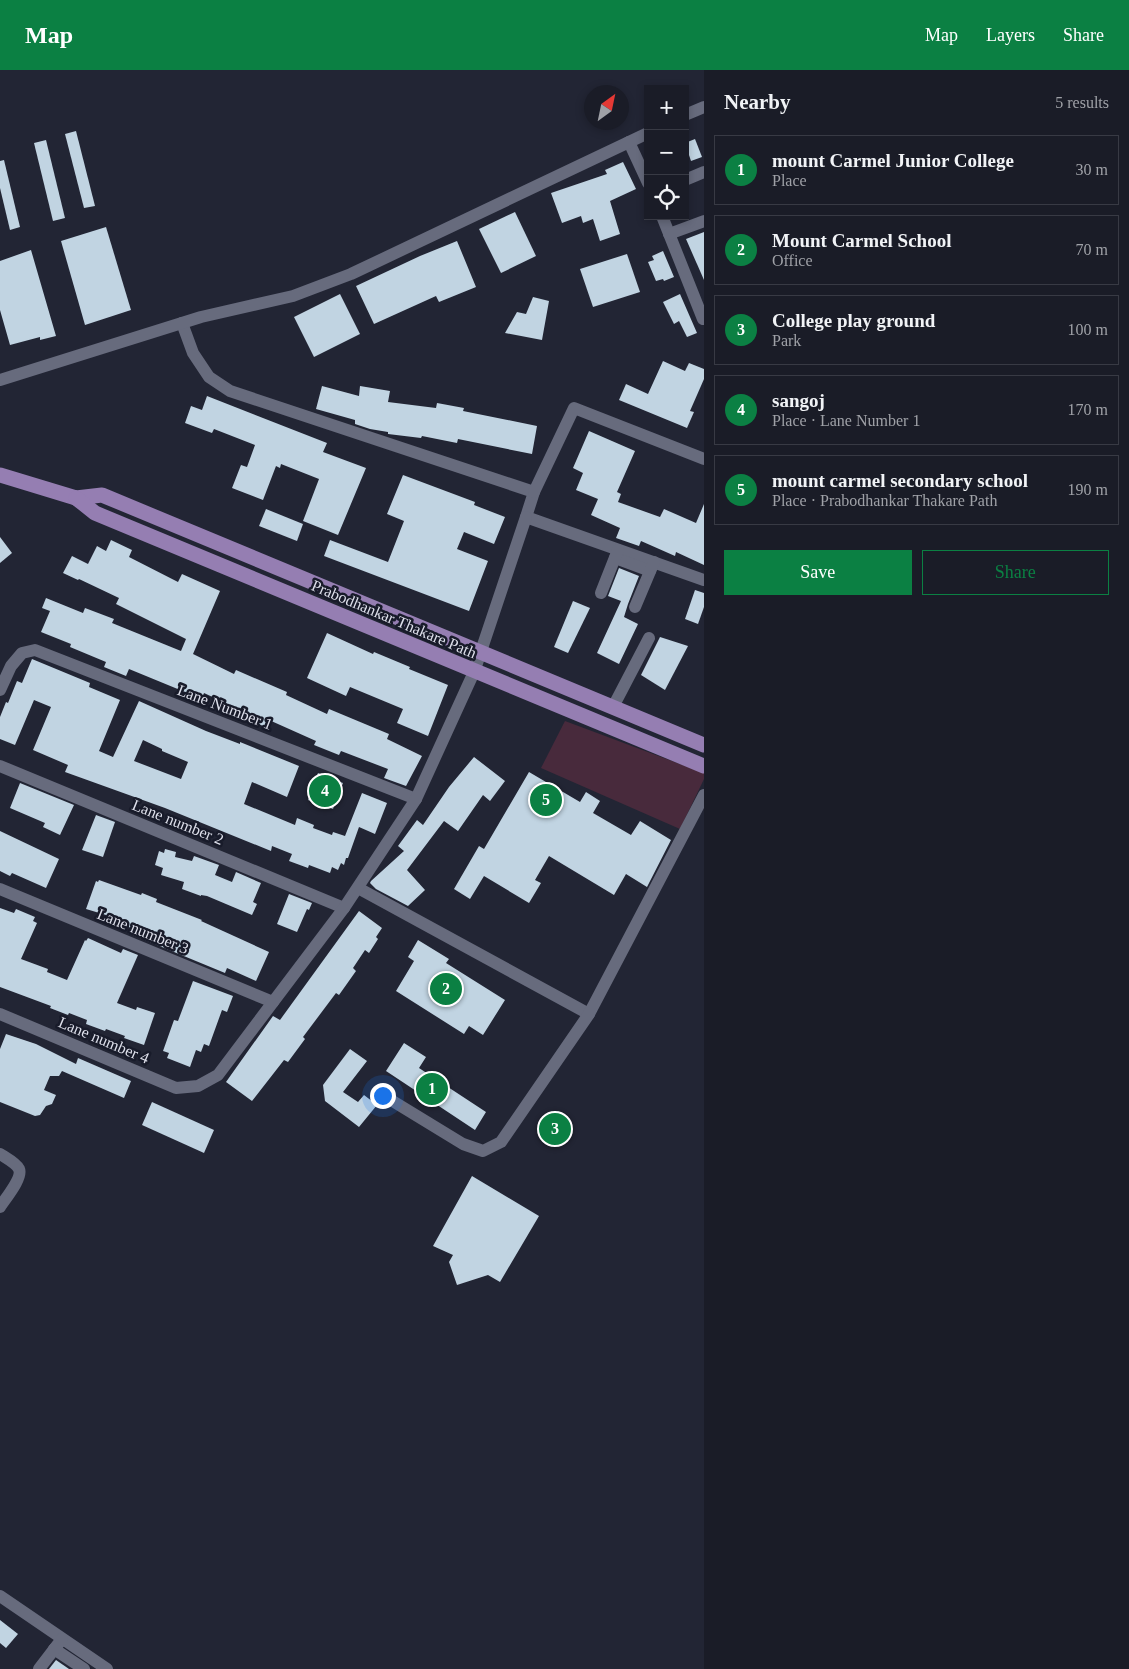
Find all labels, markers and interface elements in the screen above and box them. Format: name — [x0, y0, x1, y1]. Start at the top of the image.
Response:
text: Map — [25, 22, 73, 48]
text: Map — [925, 25, 958, 45]
text: Layers — [986, 25, 1035, 45]
text: Share — [1063, 25, 1104, 45]
north arrow — [584, 85, 629, 130]
map controls — [644, 85, 689, 220]
button: + — [644, 85, 689, 130]
text: Nearby — [724, 90, 791, 114]
text: 5 results — [1055, 94, 1109, 111]
button: − — [644, 130, 689, 175]
text: mount Carmel Junior College — [772, 150, 1014, 171]
text: 1 — [737, 161, 745, 178]
text: 30 m — [1076, 161, 1108, 178]
text: Place — [772, 172, 807, 189]
button: locate — [644, 175, 689, 220]
text: Mount Carmel School — [772, 230, 951, 251]
text: 2 — [737, 241, 745, 258]
text: 70 m — [1076, 241, 1108, 258]
text: Office — [772, 252, 813, 269]
text: College play ground — [772, 310, 935, 331]
text: 3 — [737, 321, 745, 338]
text: 100 m — [1068, 321, 1108, 338]
text: Park — [772, 332, 801, 349]
text: sangoj — [772, 390, 825, 411]
text: 4 — [737, 401, 745, 418]
text: 170 m — [1068, 401, 1108, 418]
text: Place · Lane Number 1 — [772, 412, 920, 429]
text: mount carmel secondary school — [772, 470, 1028, 491]
text: 5 — [737, 481, 745, 498]
text: 190 m — [1068, 481, 1108, 498]
text: Place · Prabodhankar Thakare Path — [772, 492, 997, 509]
button: Save — [724, 550, 912, 595]
button: Share — [922, 550, 1109, 595]
street label: Prabodhankar Thakare Path — [309, 577, 479, 661]
street label: Lane Number 1 — [175, 681, 275, 733]
pin: 4 — [309, 772, 341, 810]
pin: 5 — [530, 781, 562, 819]
street label: Lane number 2 — [130, 796, 226, 848]
street label: Lane number 3 — [95, 905, 191, 957]
pin: 2 — [430, 970, 462, 1008]
street label: Lane number 4 — [56, 1013, 152, 1067]
pin: 1 — [416, 1070, 448, 1108]
your location — [370, 1083, 396, 1109]
pin: 3 — [539, 1110, 571, 1148]

